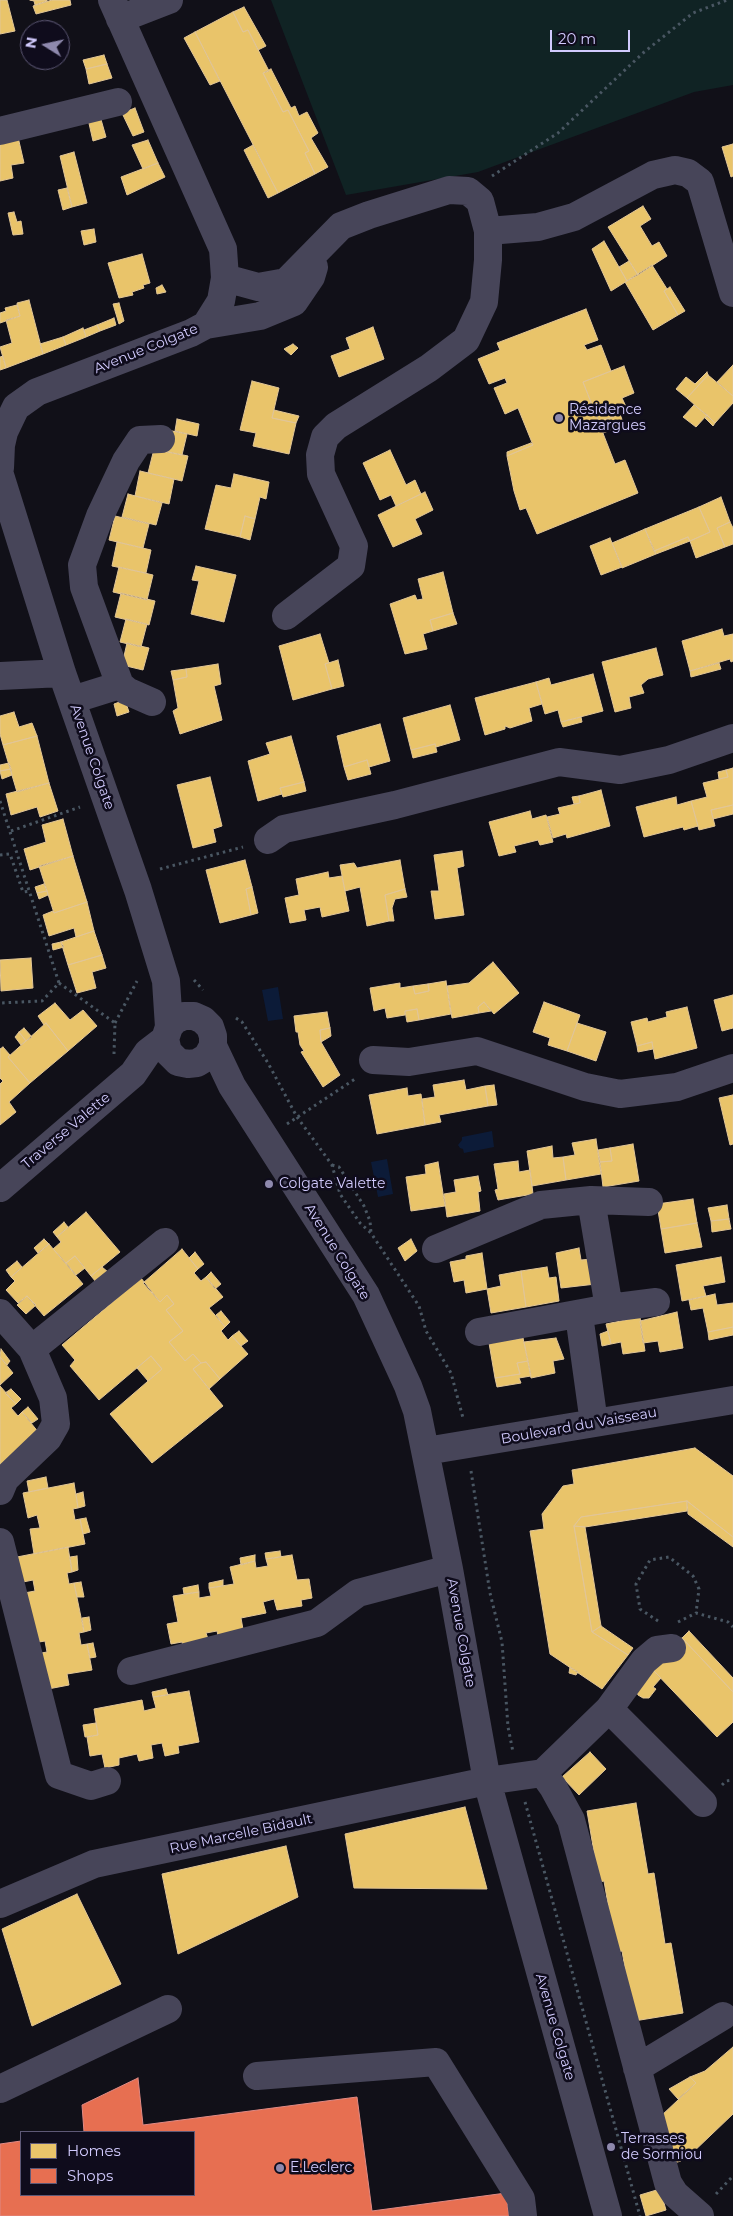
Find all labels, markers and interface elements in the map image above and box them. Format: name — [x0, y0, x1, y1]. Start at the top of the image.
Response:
north arrow — [20, 20, 70, 70]
scale bar — [553, 20, 633, 52]
text: 20 m — [558, 29, 596, 48]
text: N — [21, 35, 41, 50]
street label: Avenue Colgate — [92, 321, 200, 377]
place label: Résidence Mazargues — [569, 402, 646, 434]
marker: Résidence Mazargues — [553, 412, 565, 424]
street label: Avenue Colgate — [66, 702, 118, 812]
street label: Traverse Valette — [18, 1089, 114, 1173]
place label: Colgate Valette — [279, 1176, 385, 1192]
marker: Colgate Valette — [263, 1178, 275, 1190]
street label: Avenue Colgate — [301, 1201, 373, 1303]
street label: Boulevard du Vaisseau — [500, 1404, 658, 1448]
street label: Avenue Colgate — [443, 1577, 479, 1689]
street label: Rue Marcelle Bidault — [168, 1811, 314, 1857]
street label: Avenue Colgate — [532, 1972, 578, 2082]
legend — [20, 2131, 195, 2196]
place label: Terrasses de Sormiou — [621, 2131, 702, 2164]
text: Homes — [67, 2141, 121, 2160]
marker: Terrasses de Sormiou — [605, 2141, 617, 2153]
place label: E.Leclerc — [290, 2160, 352, 2176]
marker: E.Leclerc — [274, 2162, 286, 2174]
text: Shops — [67, 2166, 113, 2185]

